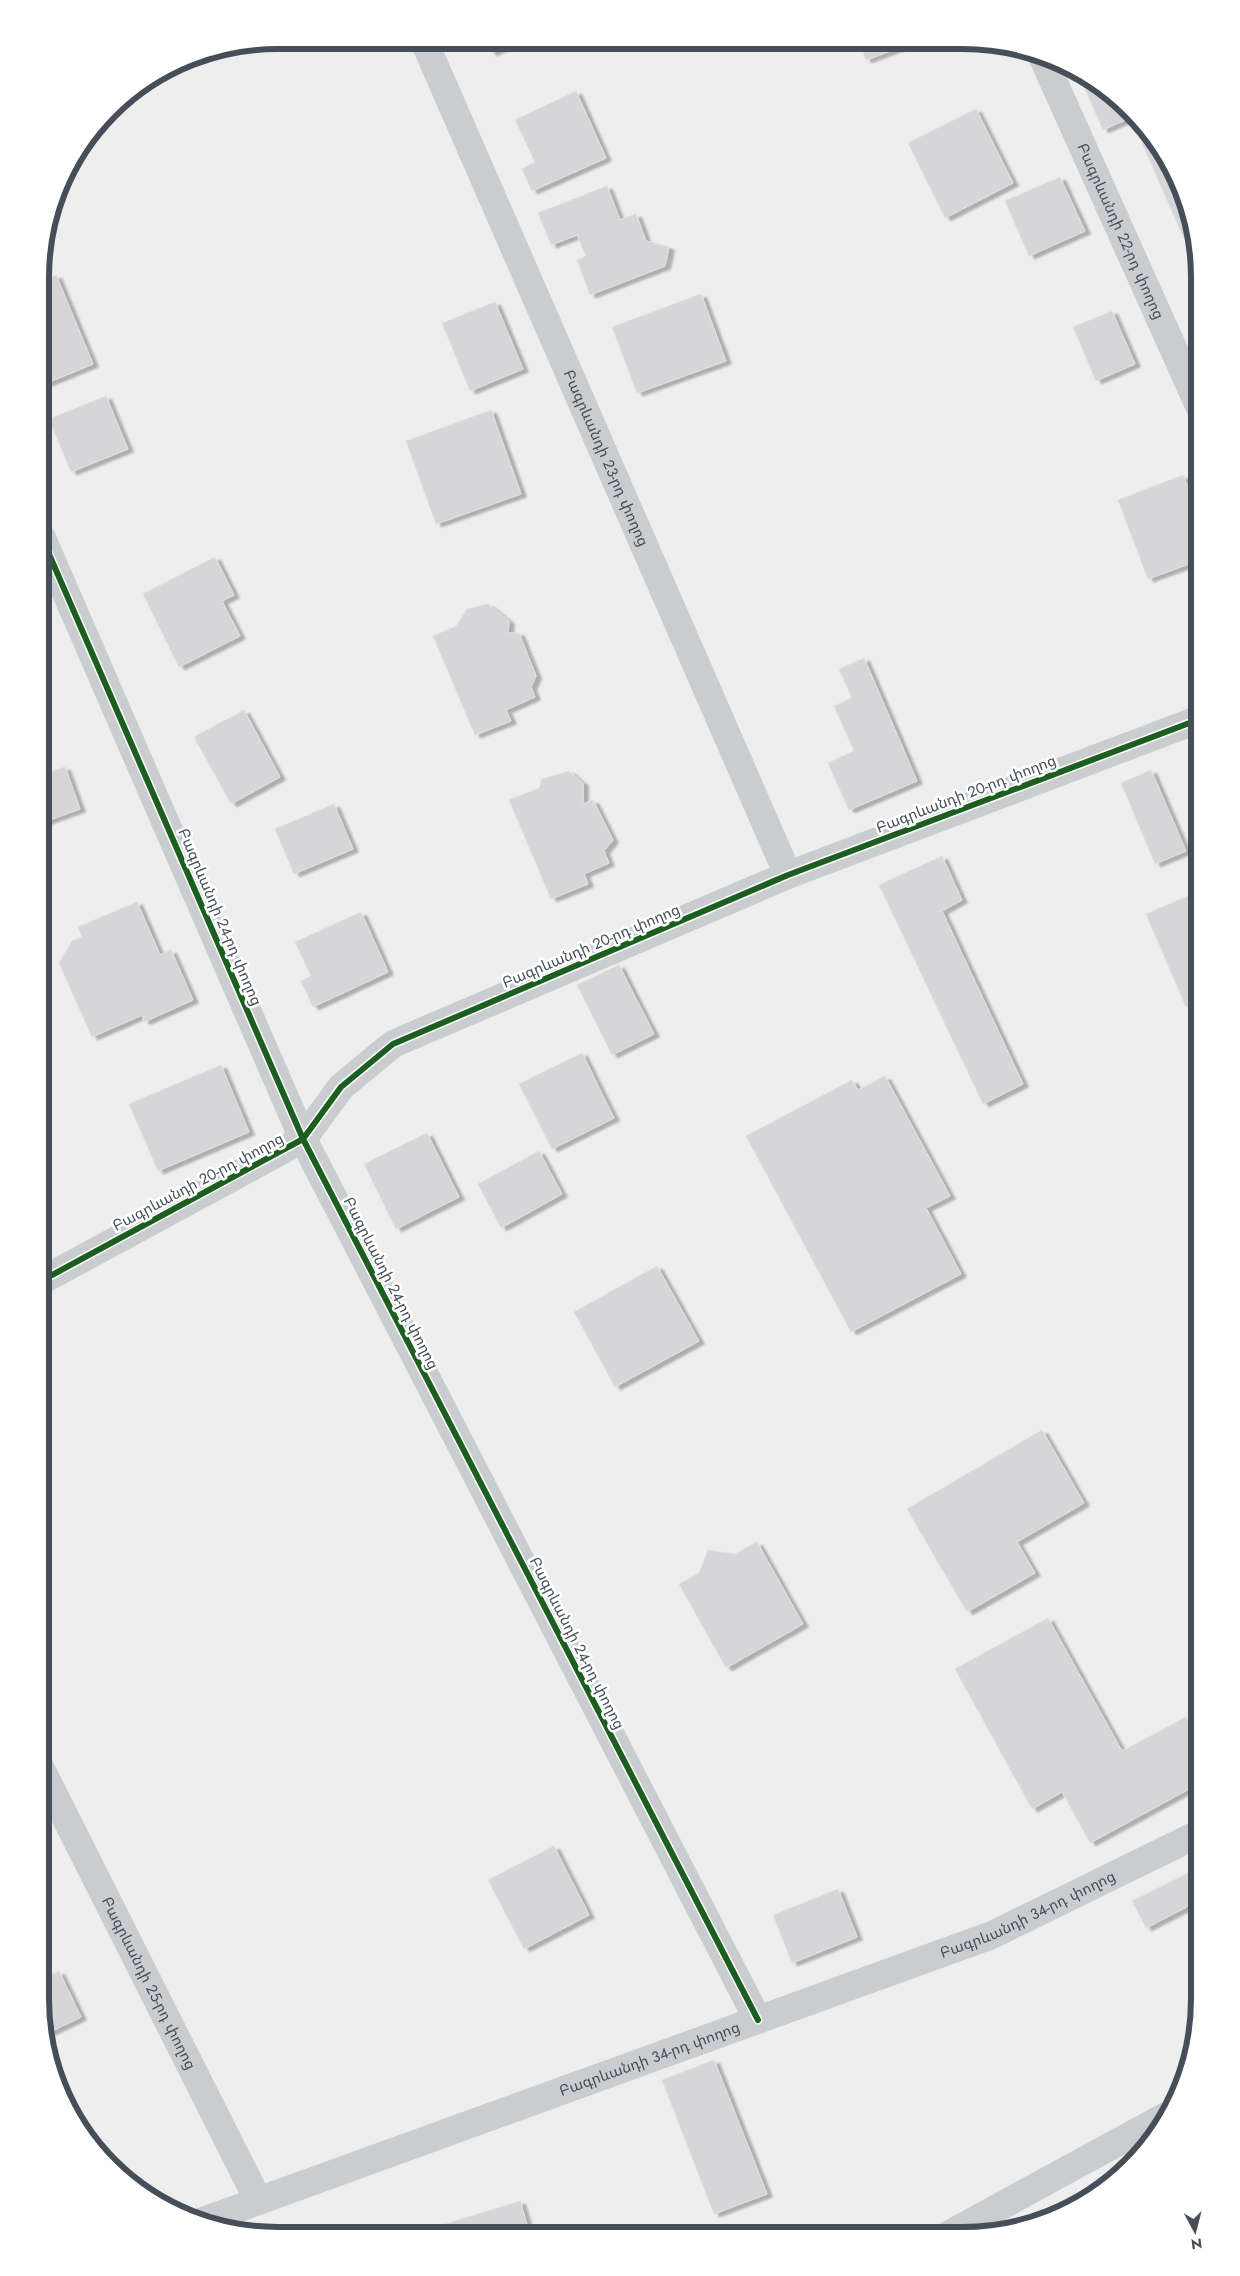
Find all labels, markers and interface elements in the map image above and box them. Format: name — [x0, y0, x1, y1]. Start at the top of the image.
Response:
street label: Բագրևանդի 22-րդ փողոց — [1071, 139, 1170, 323]
street label: Բագրևանդի 23-րդ փողոց — [558, 366, 654, 550]
street label: Բագրևանդի 20-րդ փողոց — [873, 749, 1059, 839]
street label: Բագրևանդի 24-րդ փողոց — [173, 825, 267, 1009]
street label: Բագրևանդի 20-րդ փողոց — [499, 898, 683, 994]
street label: Բագրևանդի 20-րդ փողոց — [108, 1127, 288, 1237]
street label: Բագրևանդի 24-րդ փողոց — [338, 1193, 444, 1373]
street label: Բագրևանդի 24-րդ փողոց — [524, 1553, 630, 1733]
street label: Բագրևանդի 34-րդ փողոց — [937, 1865, 1119, 1964]
street label: Բագրևանդի 25-րդ փողոց — [96, 1893, 202, 2073]
street label: Բագրևանդի 34-րդ փողոց — [556, 2016, 743, 2102]
north arrow — [1170, 2206, 1220, 2256]
text: N — [1190, 2233, 1203, 2255]

